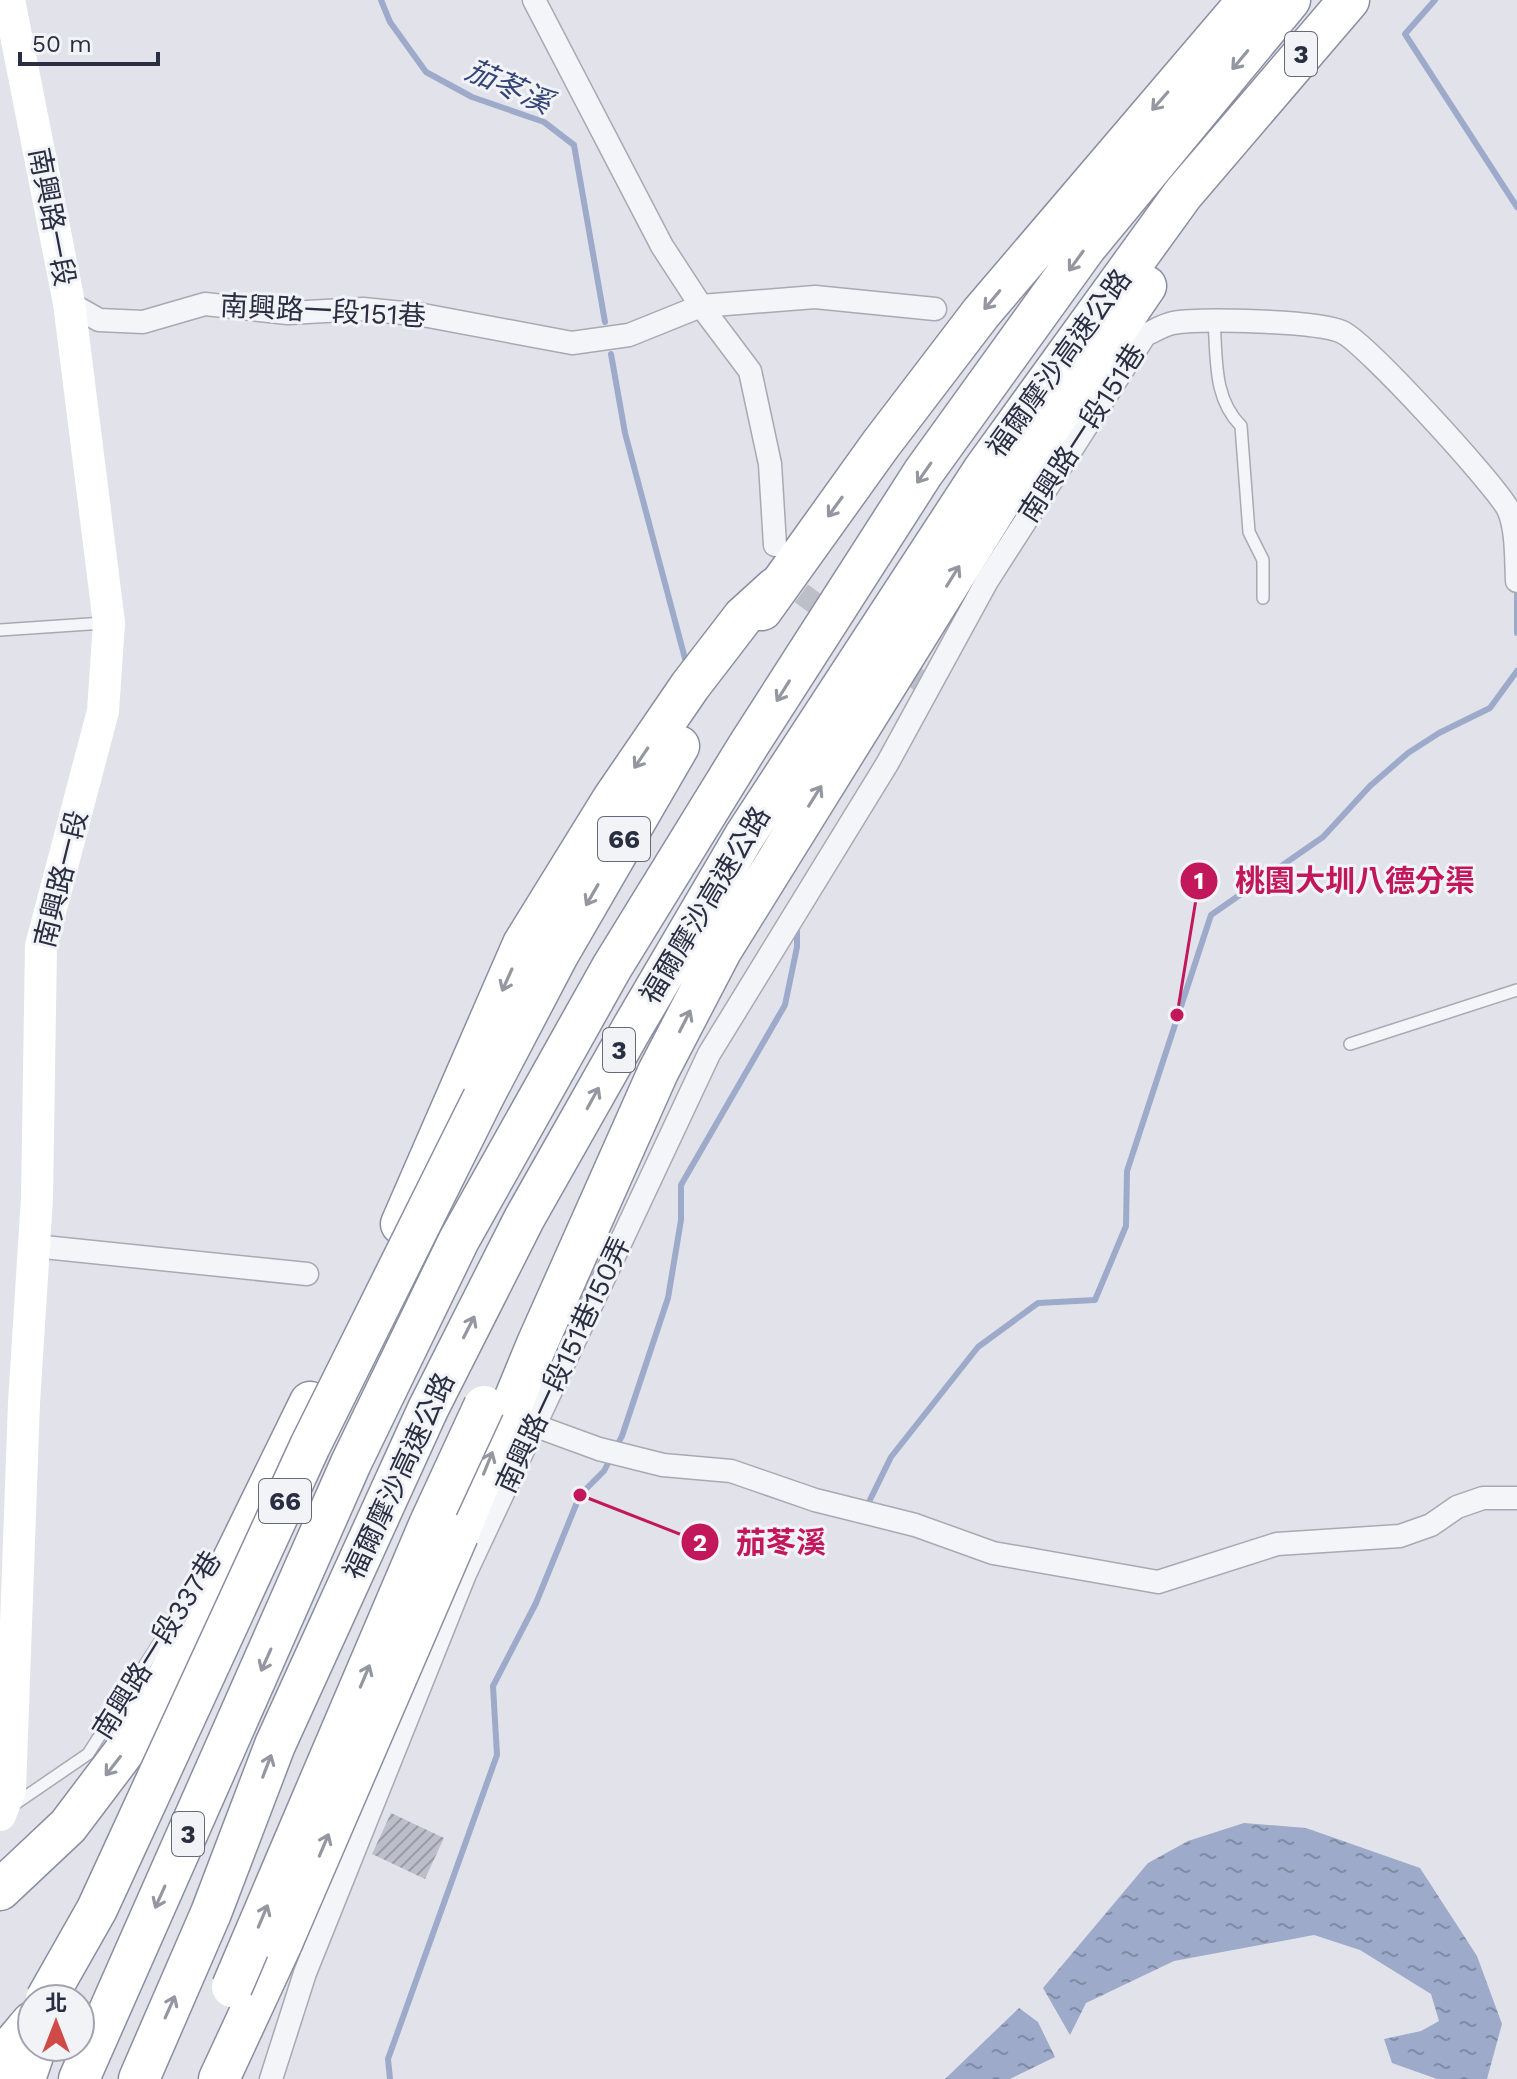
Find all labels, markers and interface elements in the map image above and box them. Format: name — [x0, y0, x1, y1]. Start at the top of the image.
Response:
scale bar — [20, 16, 158, 66]
text: 50 m — [32, 30, 92, 58]
road number: 3 — [1285, 32, 1317, 76]
one-way arrow — [1231, 49, 1249, 70]
water label: 茄苳溪 — [461, 52, 561, 122]
one-way arrow — [1151, 91, 1169, 111]
street label: 南興路一段 — [22, 145, 82, 289]
one-way arrow — [1067, 250, 1084, 272]
street label: 福爾摩沙高速公路 — [980, 263, 1138, 463]
street label: 南興路一段151巷 — [219, 289, 427, 333]
one-way arrow — [983, 289, 1001, 310]
street label: 南興路一段151巷 — [1012, 338, 1152, 528]
one-way arrow — [916, 461, 932, 483]
one-way arrow — [826, 495, 843, 517]
one-way arrow — [946, 565, 962, 588]
one-way arrow — [774, 679, 790, 702]
one-way arrow — [633, 746, 649, 768]
one-way arrow — [808, 785, 824, 808]
street label: 福爾摩沙高速公路 — [633, 800, 777, 1010]
street label: 南興路一段 — [28, 807, 94, 951]
road number: 66 — [598, 817, 650, 861]
callout: 桃園大圳八德分渠 — [1179, 854, 1491, 908]
text: 桃園大圳八德分渠 — [1235, 863, 1475, 898]
text: 1 — [1194, 867, 1204, 895]
one-way arrow — [584, 883, 600, 906]
one-way arrow — [499, 968, 514, 992]
one-way arrow — [677, 1010, 693, 1033]
road number: 3 — [603, 1028, 635, 1072]
one-way arrow — [585, 1087, 601, 1110]
street label: 南興路一段151巷150弄 — [489, 1232, 637, 1498]
one-way arrow — [462, 1315, 478, 1339]
street label: 福爾摩沙高速公路 — [337, 1368, 461, 1584]
one-way arrow — [481, 1451, 496, 1476]
road number: 66 — [259, 1479, 311, 1523]
callout: 茄苳溪 — [680, 1515, 842, 1569]
text: 茄苳溪 — [736, 1525, 826, 1560]
text: 2 — [693, 1529, 707, 1557]
street label: 南興路一段337巷 — [86, 1545, 228, 1745]
one-way arrow — [258, 1648, 273, 1672]
one-way arrow — [358, 1664, 373, 1689]
one-way arrow — [261, 1754, 275, 1779]
one-way arrow — [104, 1755, 121, 1776]
road number: 3 — [172, 1812, 204, 1856]
one-way arrow — [317, 1833, 332, 1858]
one-way arrow — [151, 1884, 166, 1909]
one-way arrow — [257, 1904, 271, 1928]
north arrow — [16, 1983, 96, 2063]
text: 北 — [45, 1991, 67, 2016]
one-way arrow — [164, 1996, 179, 2020]

